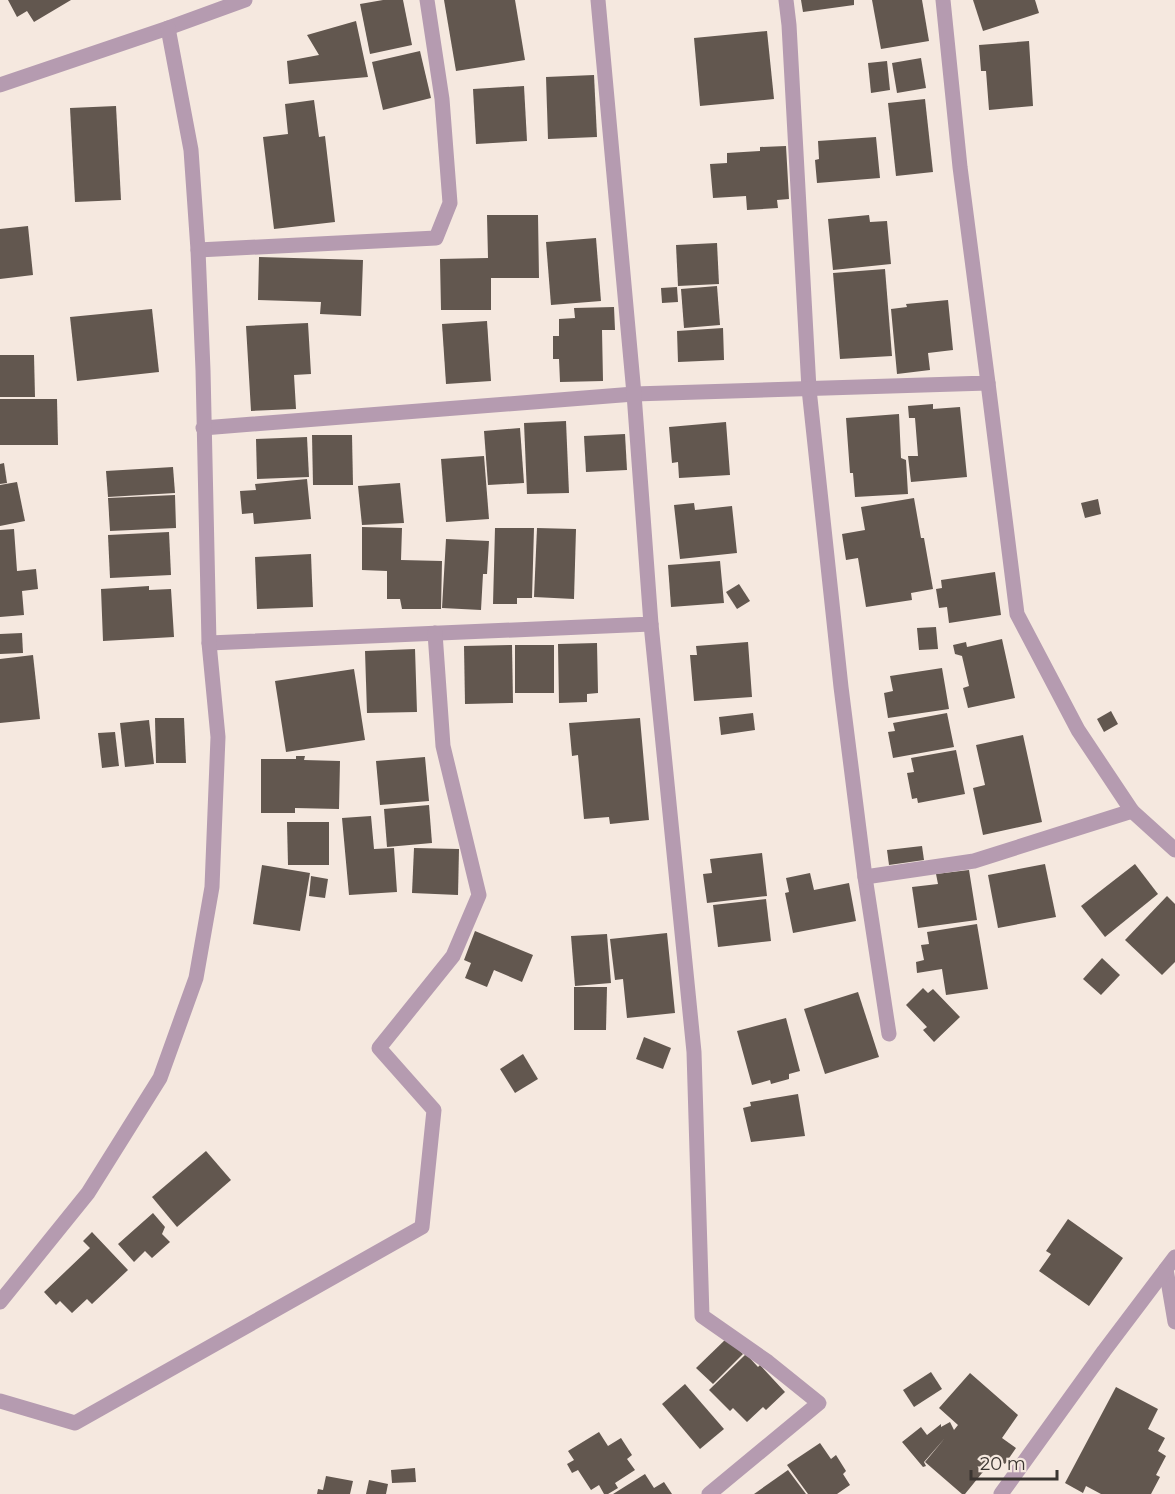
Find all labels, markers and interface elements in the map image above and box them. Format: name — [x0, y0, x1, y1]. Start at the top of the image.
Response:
scale bar — [971, 1443, 1056, 1481]
text: 20 m — [980, 1453, 1026, 1475]

